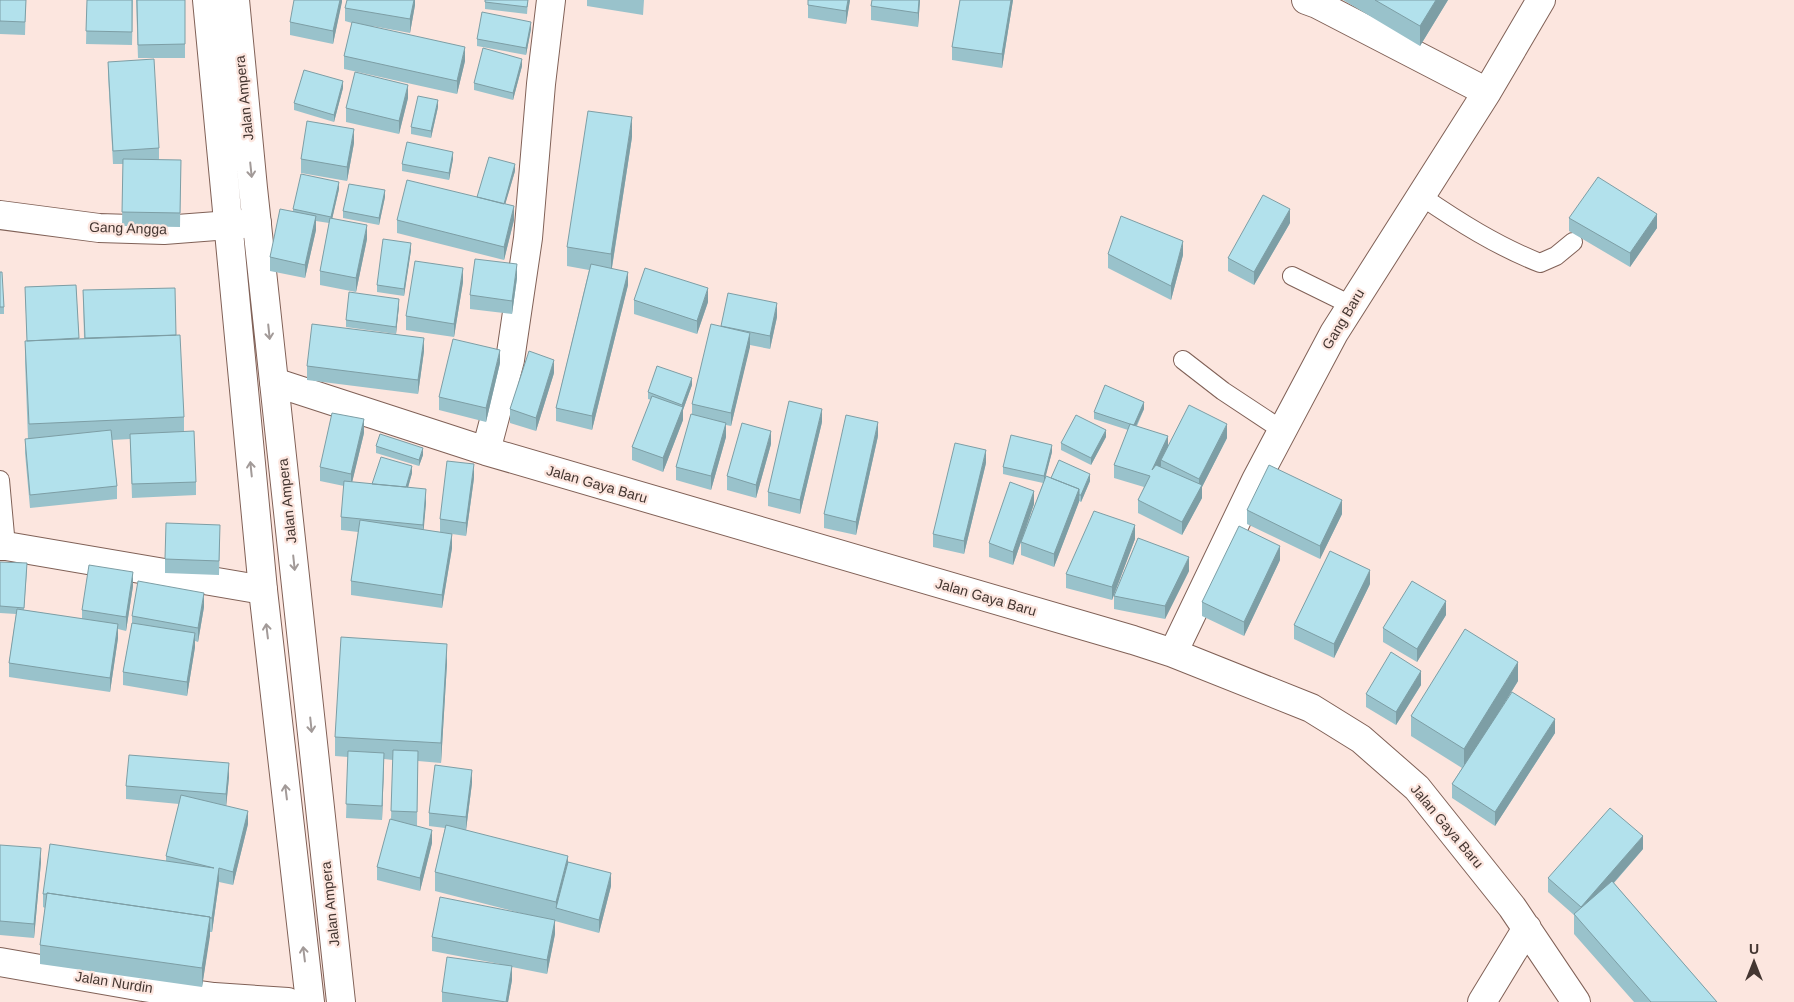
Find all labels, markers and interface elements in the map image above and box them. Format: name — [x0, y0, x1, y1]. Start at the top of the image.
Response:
street label: Jalan Ampera — [232, 54, 256, 141]
one-way arrow — [246, 162, 256, 178]
street label: Gang Angga — [89, 219, 167, 237]
street label: Gang Baru — [1319, 286, 1367, 352]
one-way arrow — [264, 324, 274, 340]
street label: Jalan Ampera — [275, 457, 299, 544]
one-way arrow — [246, 461, 256, 477]
street label: Jalan Gaya Baru — [545, 462, 649, 506]
one-way arrow — [289, 555, 299, 571]
street label: Jalan Gaya Baru — [934, 575, 1038, 619]
one-way arrow — [262, 623, 272, 639]
one-way arrow — [306, 716, 316, 732]
street label: Jalan Gaya Baru — [1407, 781, 1487, 871]
one-way arrow — [281, 784, 291, 800]
street label: Jalan Ampera — [318, 860, 342, 947]
north arrow — [1729, 937, 1779, 987]
text: U — [1749, 941, 1759, 957]
one-way arrow — [299, 946, 309, 962]
street label: Jalan Nurdin — [74, 968, 154, 996]

